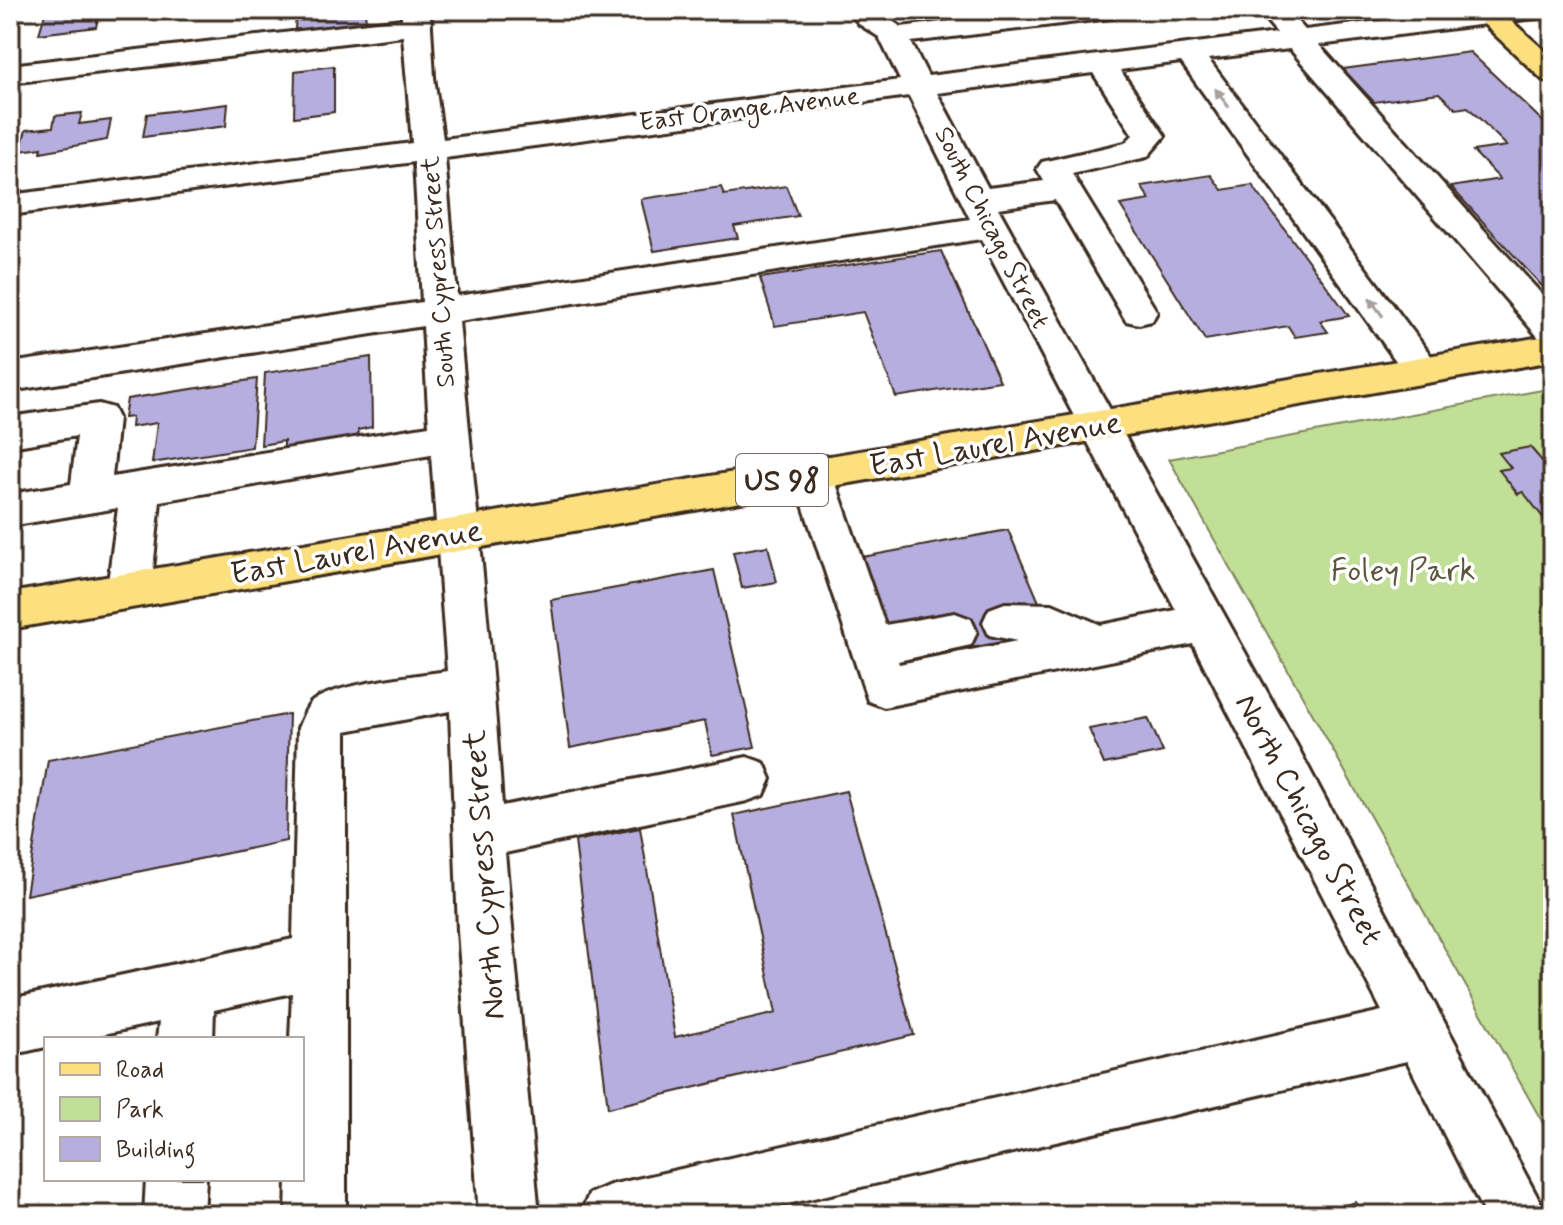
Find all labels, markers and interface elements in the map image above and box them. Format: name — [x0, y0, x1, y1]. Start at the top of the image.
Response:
street label: East Orange Avenue — [637, 80, 862, 142]
one-way arrow — [1214, 88, 1230, 108]
street label: South Chicago Street — [926, 121, 1057, 335]
street label: South Cypress Street — [414, 155, 464, 389]
one-way arrow — [1368, 296, 1384, 318]
street label: East Laurel Avenue — [866, 402, 1125, 488]
road number: US 98 — [736, 454, 828, 506]
street label: East Laurel Avenue — [227, 510, 486, 596]
park label: Foley Park — [1331, 550, 1475, 592]
street label: North Chicago Street — [1224, 687, 1392, 953]
street label: North Cypress Street — [454, 729, 516, 1021]
legend — [44, 1037, 304, 1181]
text: Road — [116, 1055, 164, 1086]
text: Park — [116, 1095, 164, 1126]
text: Building — [116, 1135, 196, 1169]

